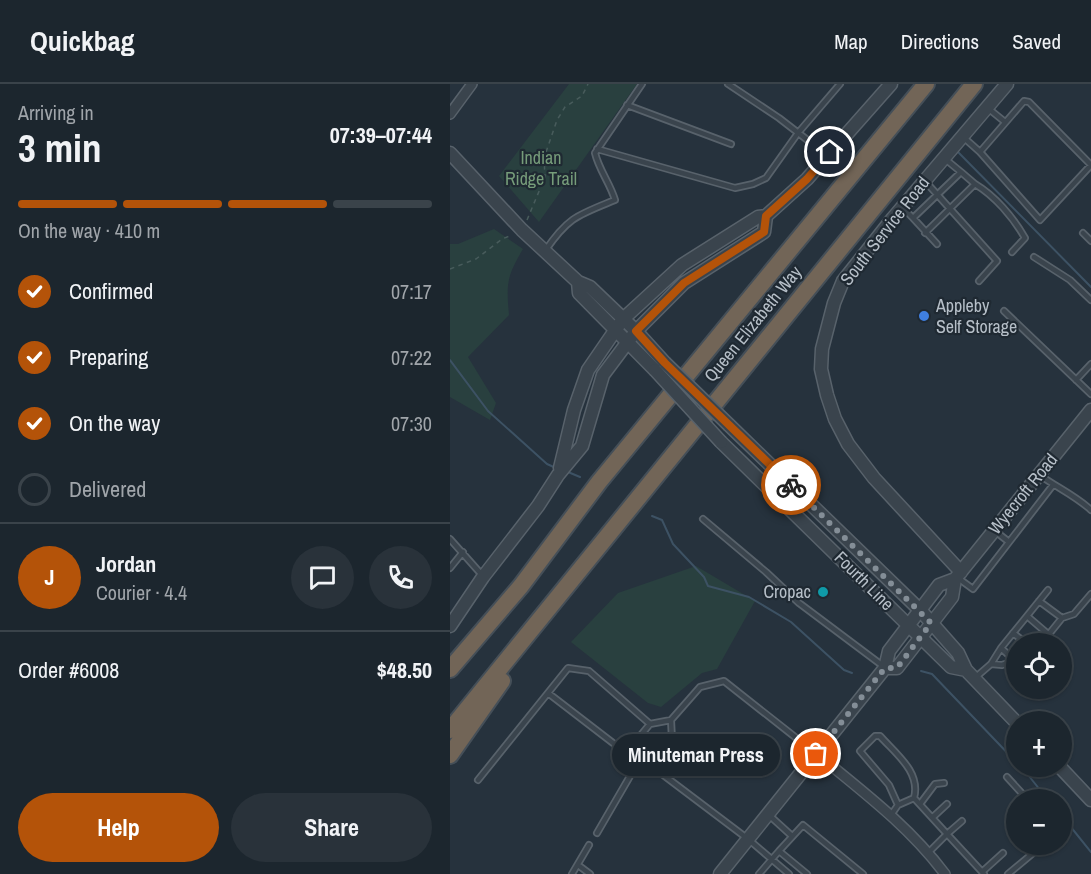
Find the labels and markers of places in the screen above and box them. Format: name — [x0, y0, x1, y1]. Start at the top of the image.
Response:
pin — [804, 126, 855, 177]
place label: Appleby Self Storage — [935, 293, 1017, 339]
marker: Appleby Self Storage — [917, 309, 931, 323]
place label: Cropac — [763, 579, 811, 604]
marker: Cropac — [816, 585, 830, 599]
pin — [790, 728, 841, 779]
callout: Minuteman Press — [612, 733, 780, 775]

